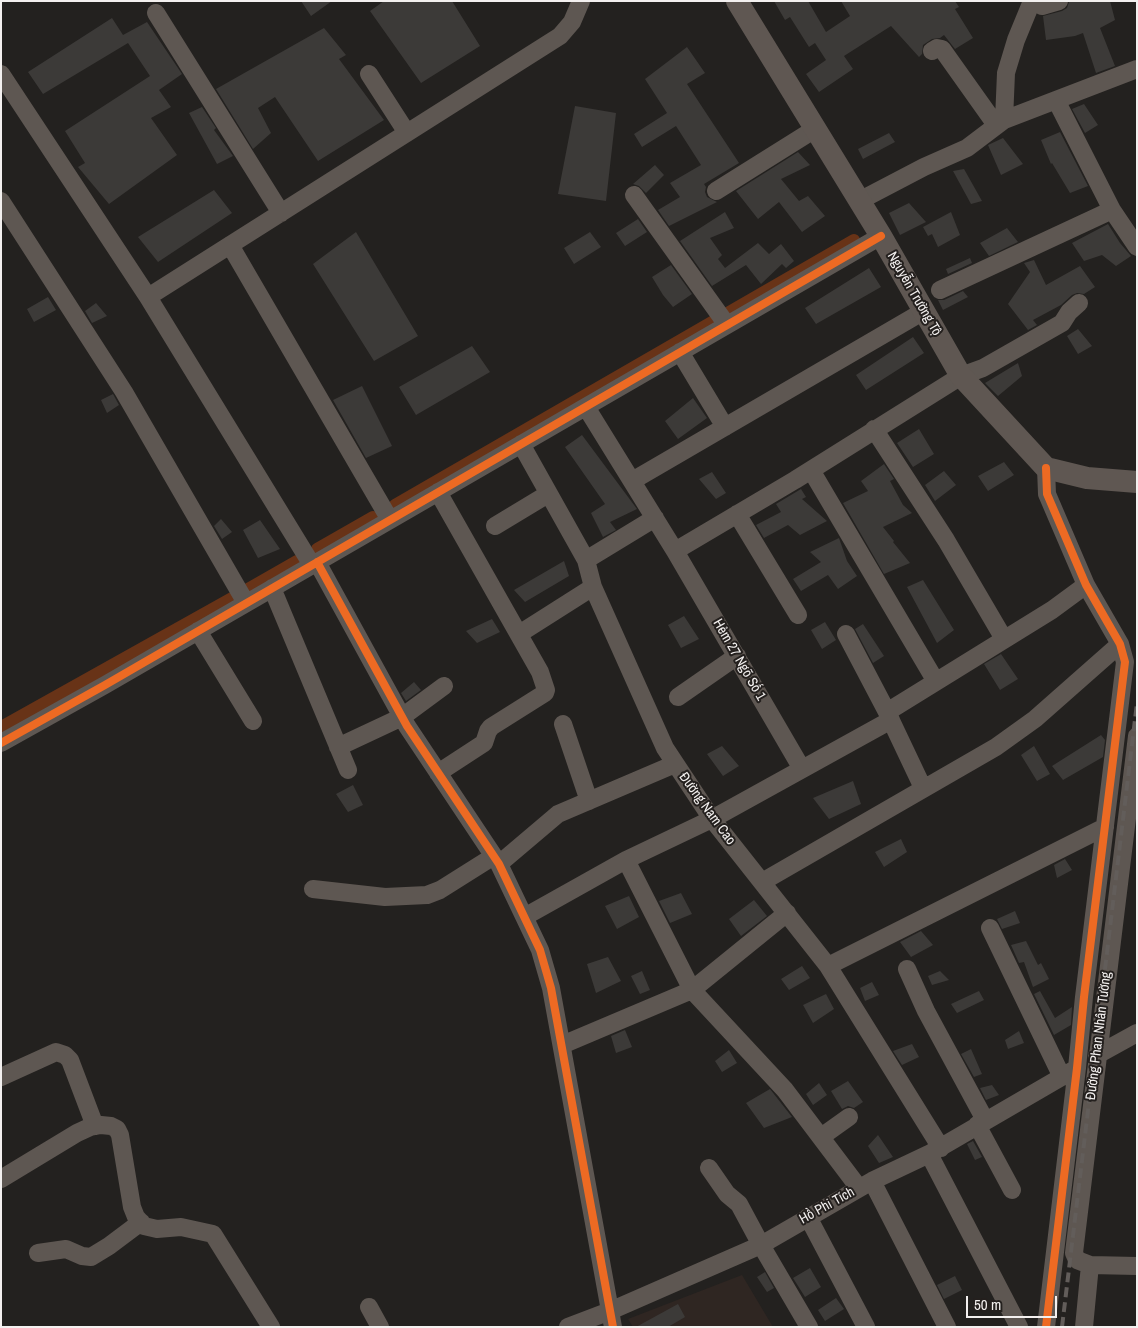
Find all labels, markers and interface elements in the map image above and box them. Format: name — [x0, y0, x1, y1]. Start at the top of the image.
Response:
street label: Nguyễn Trường Tộ — [883, 249, 945, 339]
street label: Hẻm 27 Ngõ Số 1 — [709, 616, 769, 704]
street label: Đường Nam Cao — [675, 769, 739, 849]
street label: Đường Phan Nhân Tường — [1083, 971, 1115, 1101]
street label: Hồ Phi Tích — [797, 1184, 857, 1228]
scale bar — [968, 1286, 1059, 1318]
text: 50 m — [974, 1294, 1001, 1315]

